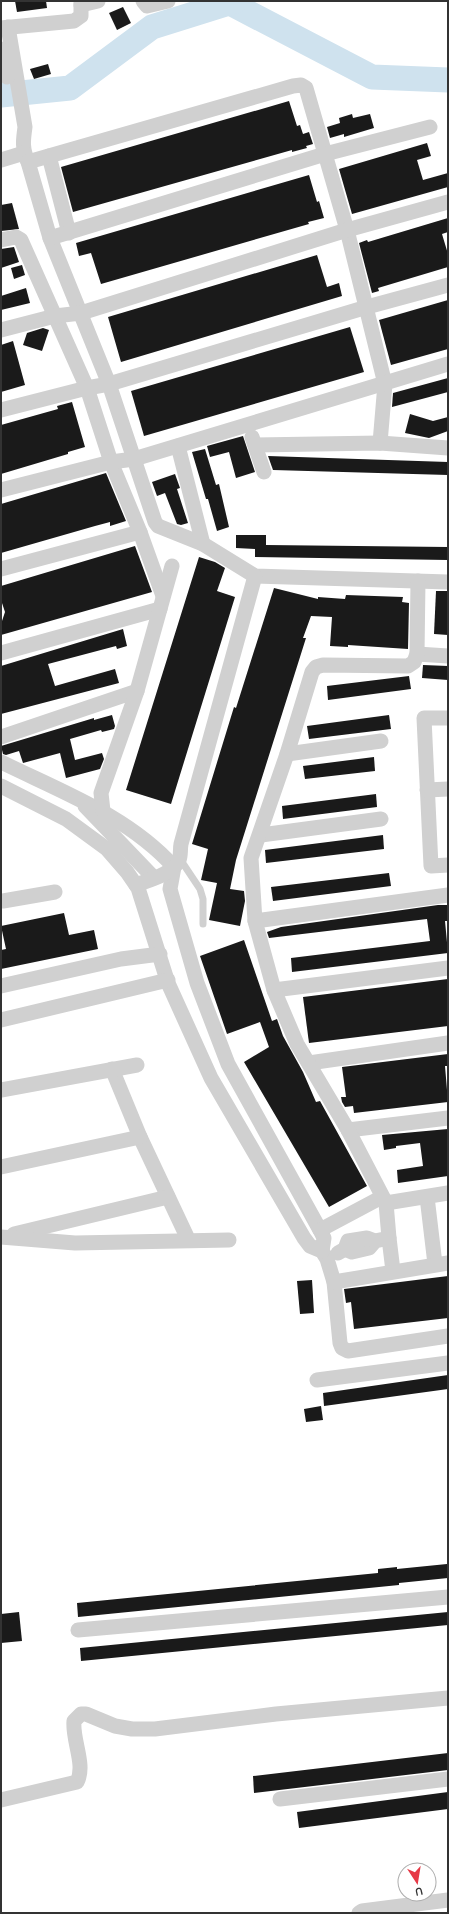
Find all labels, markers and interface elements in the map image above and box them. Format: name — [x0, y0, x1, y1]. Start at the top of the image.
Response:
north arrow — [397, 1862, 437, 1902]
text: U — [414, 1884, 424, 1899]

